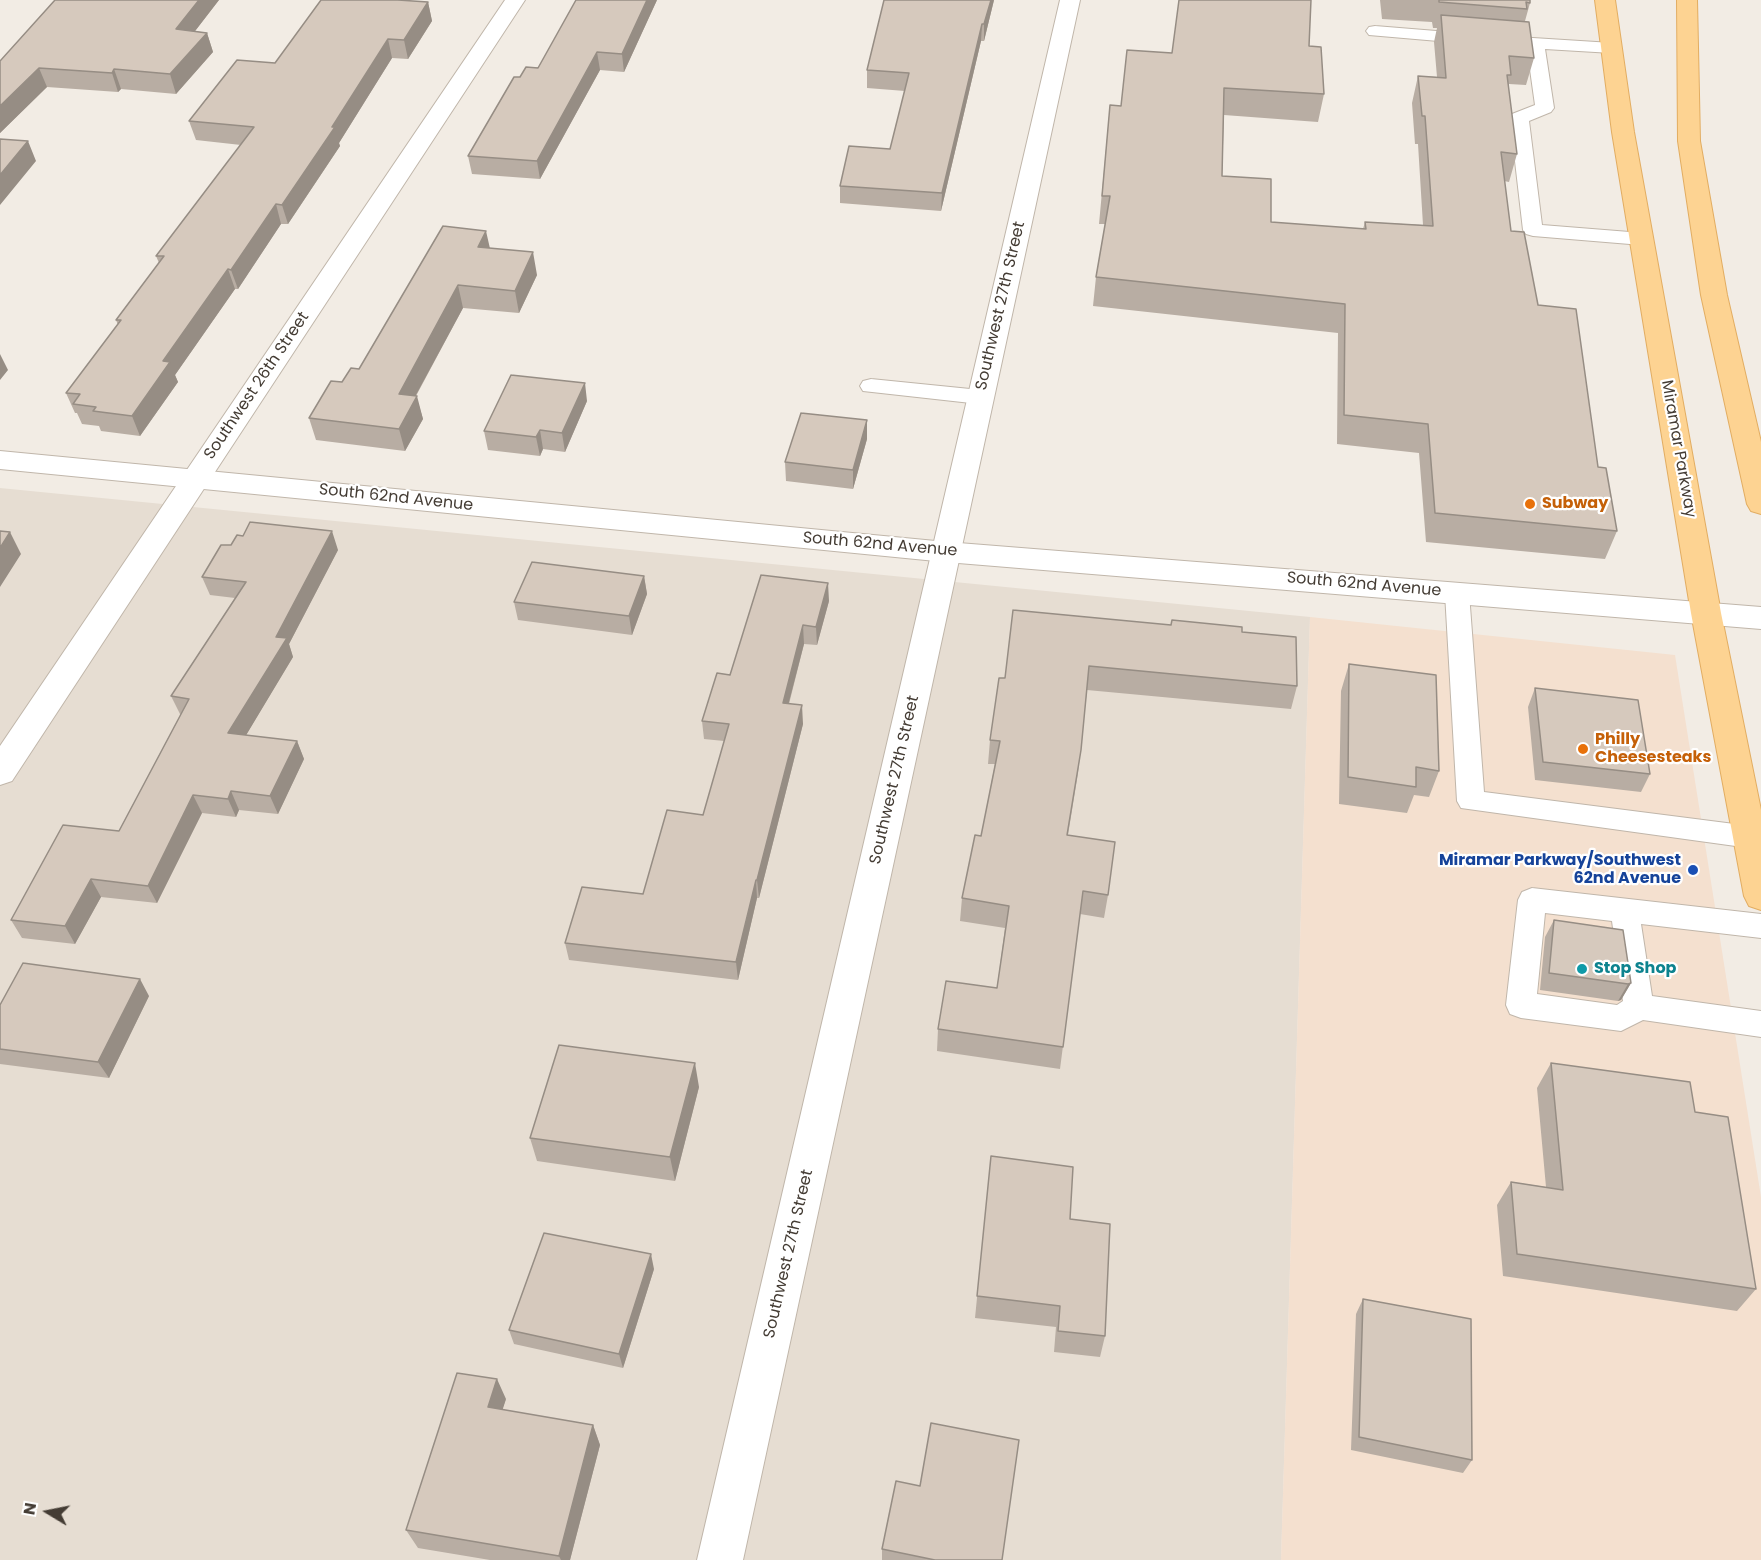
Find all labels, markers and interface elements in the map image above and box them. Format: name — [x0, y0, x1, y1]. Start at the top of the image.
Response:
street label: Southwest 27th Street — [972, 220, 1030, 392]
street label: Southwest 26th Street — [200, 309, 314, 463]
street label: Miramar Parkway — [1656, 379, 1700, 519]
street label: South 62nd Avenue — [318, 480, 474, 516]
place label: Subway — [1542, 494, 1608, 514]
marker: Subway — [1523, 497, 1537, 511]
street label: South 62nd Avenue — [802, 529, 958, 561]
street label: South 62nd Avenue — [1286, 569, 1442, 601]
street label: Southwest 27th Street — [866, 694, 924, 866]
place label: Philly Cheesesteaks — [1595, 730, 1711, 768]
marker: Philly Cheesesteaks — [1576, 742, 1590, 756]
place label: Miramar Parkway/Southwest 62nd Avenue — [1439, 851, 1681, 889]
marker: Miramar Parkway/Southwest 62nd Avenue — [1686, 863, 1700, 877]
place label: Stop Shop — [1594, 959, 1676, 979]
marker: Stop Shop — [1575, 962, 1589, 976]
street label: Southwest 27th Street — [760, 1168, 818, 1340]
north arrow — [18, 1482, 78, 1542]
text: N — [17, 1501, 42, 1517]

